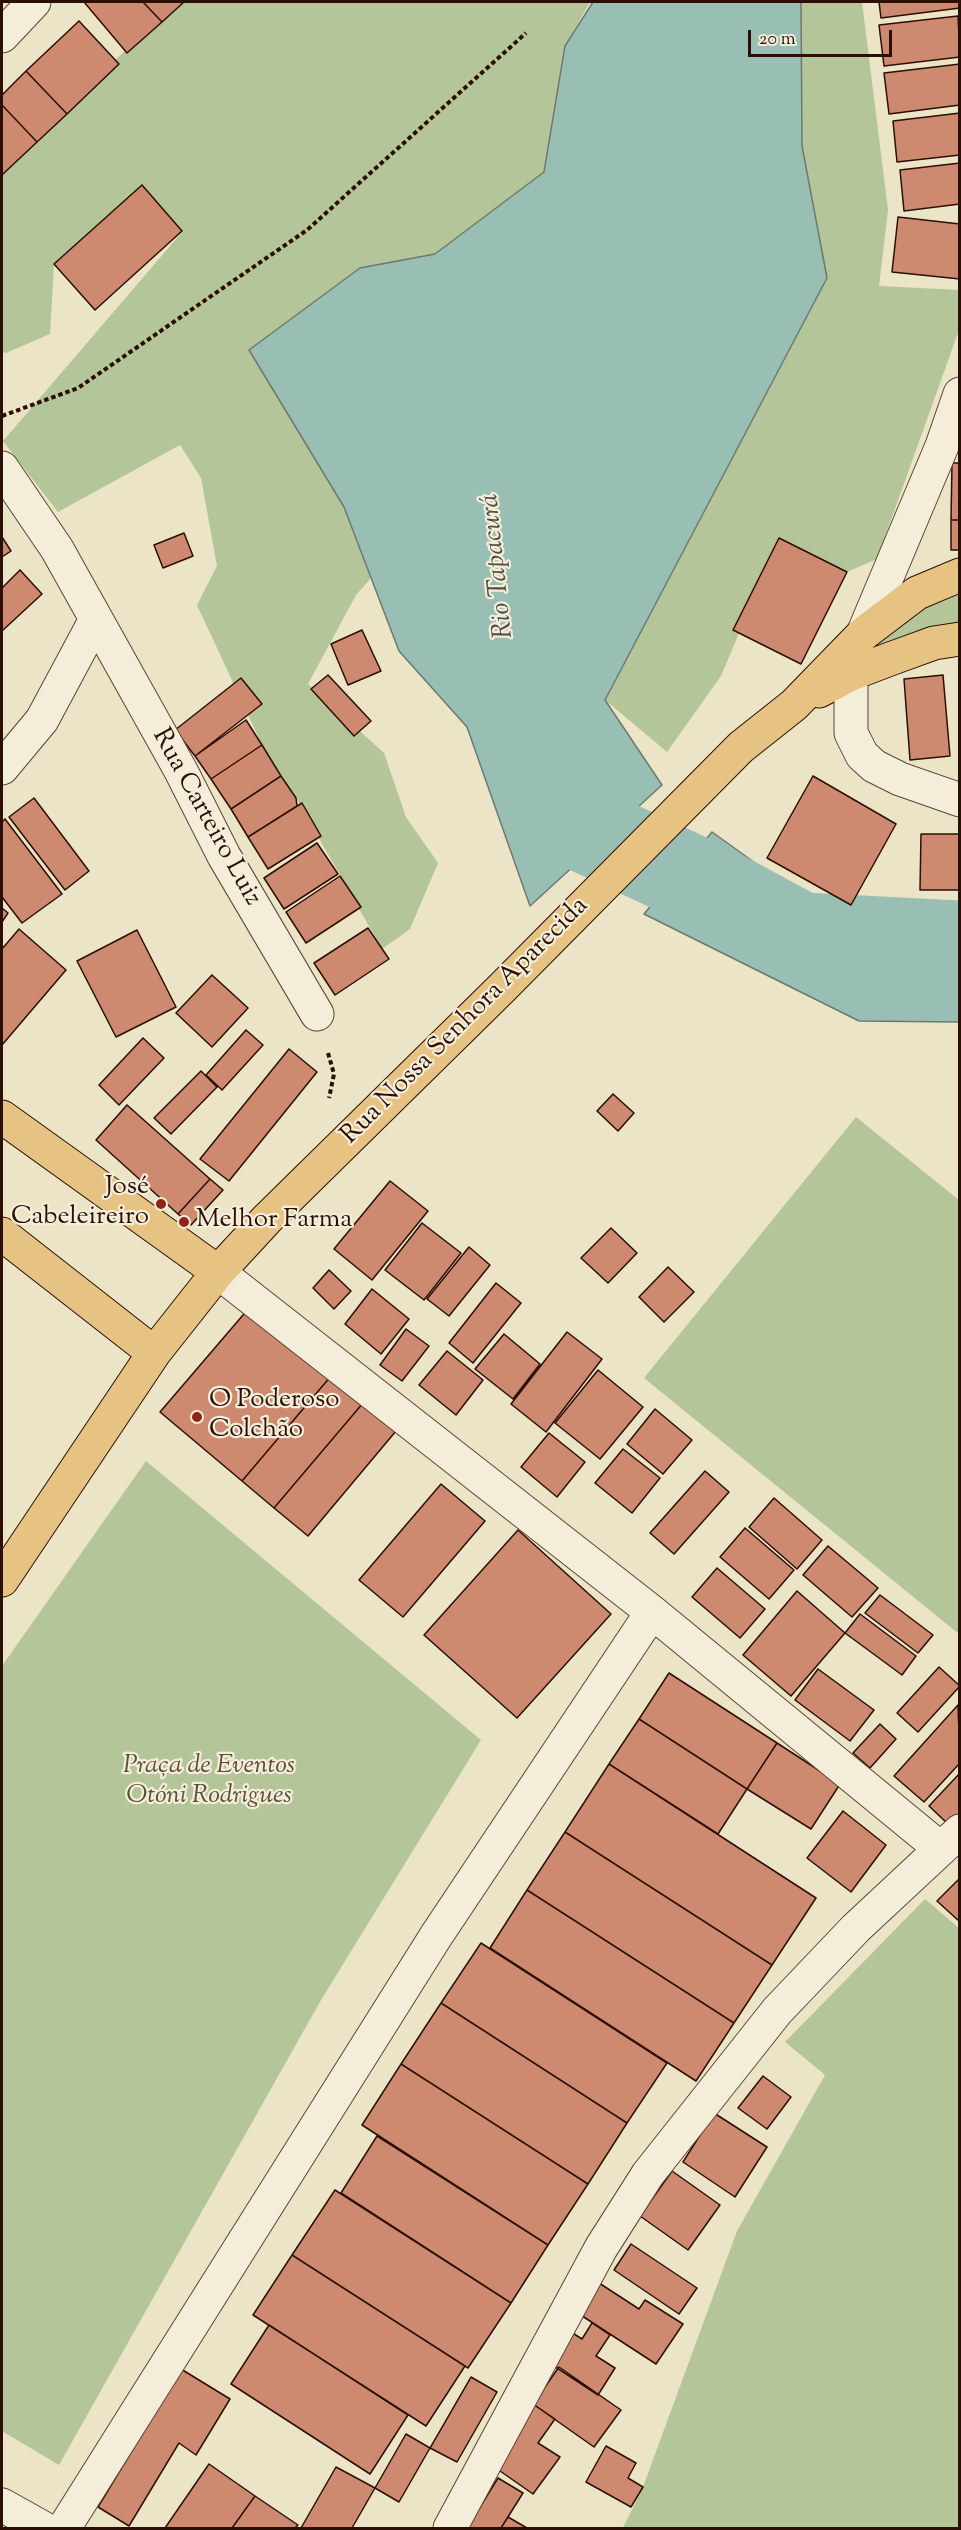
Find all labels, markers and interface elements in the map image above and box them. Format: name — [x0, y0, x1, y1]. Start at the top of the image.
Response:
scale bar — [751, 18, 895, 56]
text: 20 m — [759, 27, 796, 53]
water label: Rio Tapacurá — [475, 492, 523, 640]
street label: Rua Carteiro Luiz — [143, 724, 267, 912]
street label: Rua Nossa Senhora Aparecida — [336, 892, 596, 1152]
place label: José Cabeleireiro — [11, 1173, 149, 1234]
marker: José Cabeleireiro — [154, 1197, 168, 1211]
place label: Melhor Farma — [196, 1206, 352, 1238]
marker: Melhor Farma — [177, 1215, 191, 1229]
place label: O Poderoso Colchão — [209, 1386, 339, 1448]
marker: O Poderoso Colchão — [190, 1410, 204, 1424]
park label: Praça de Eventos Otóni Rodrigues — [123, 1752, 295, 1814]

